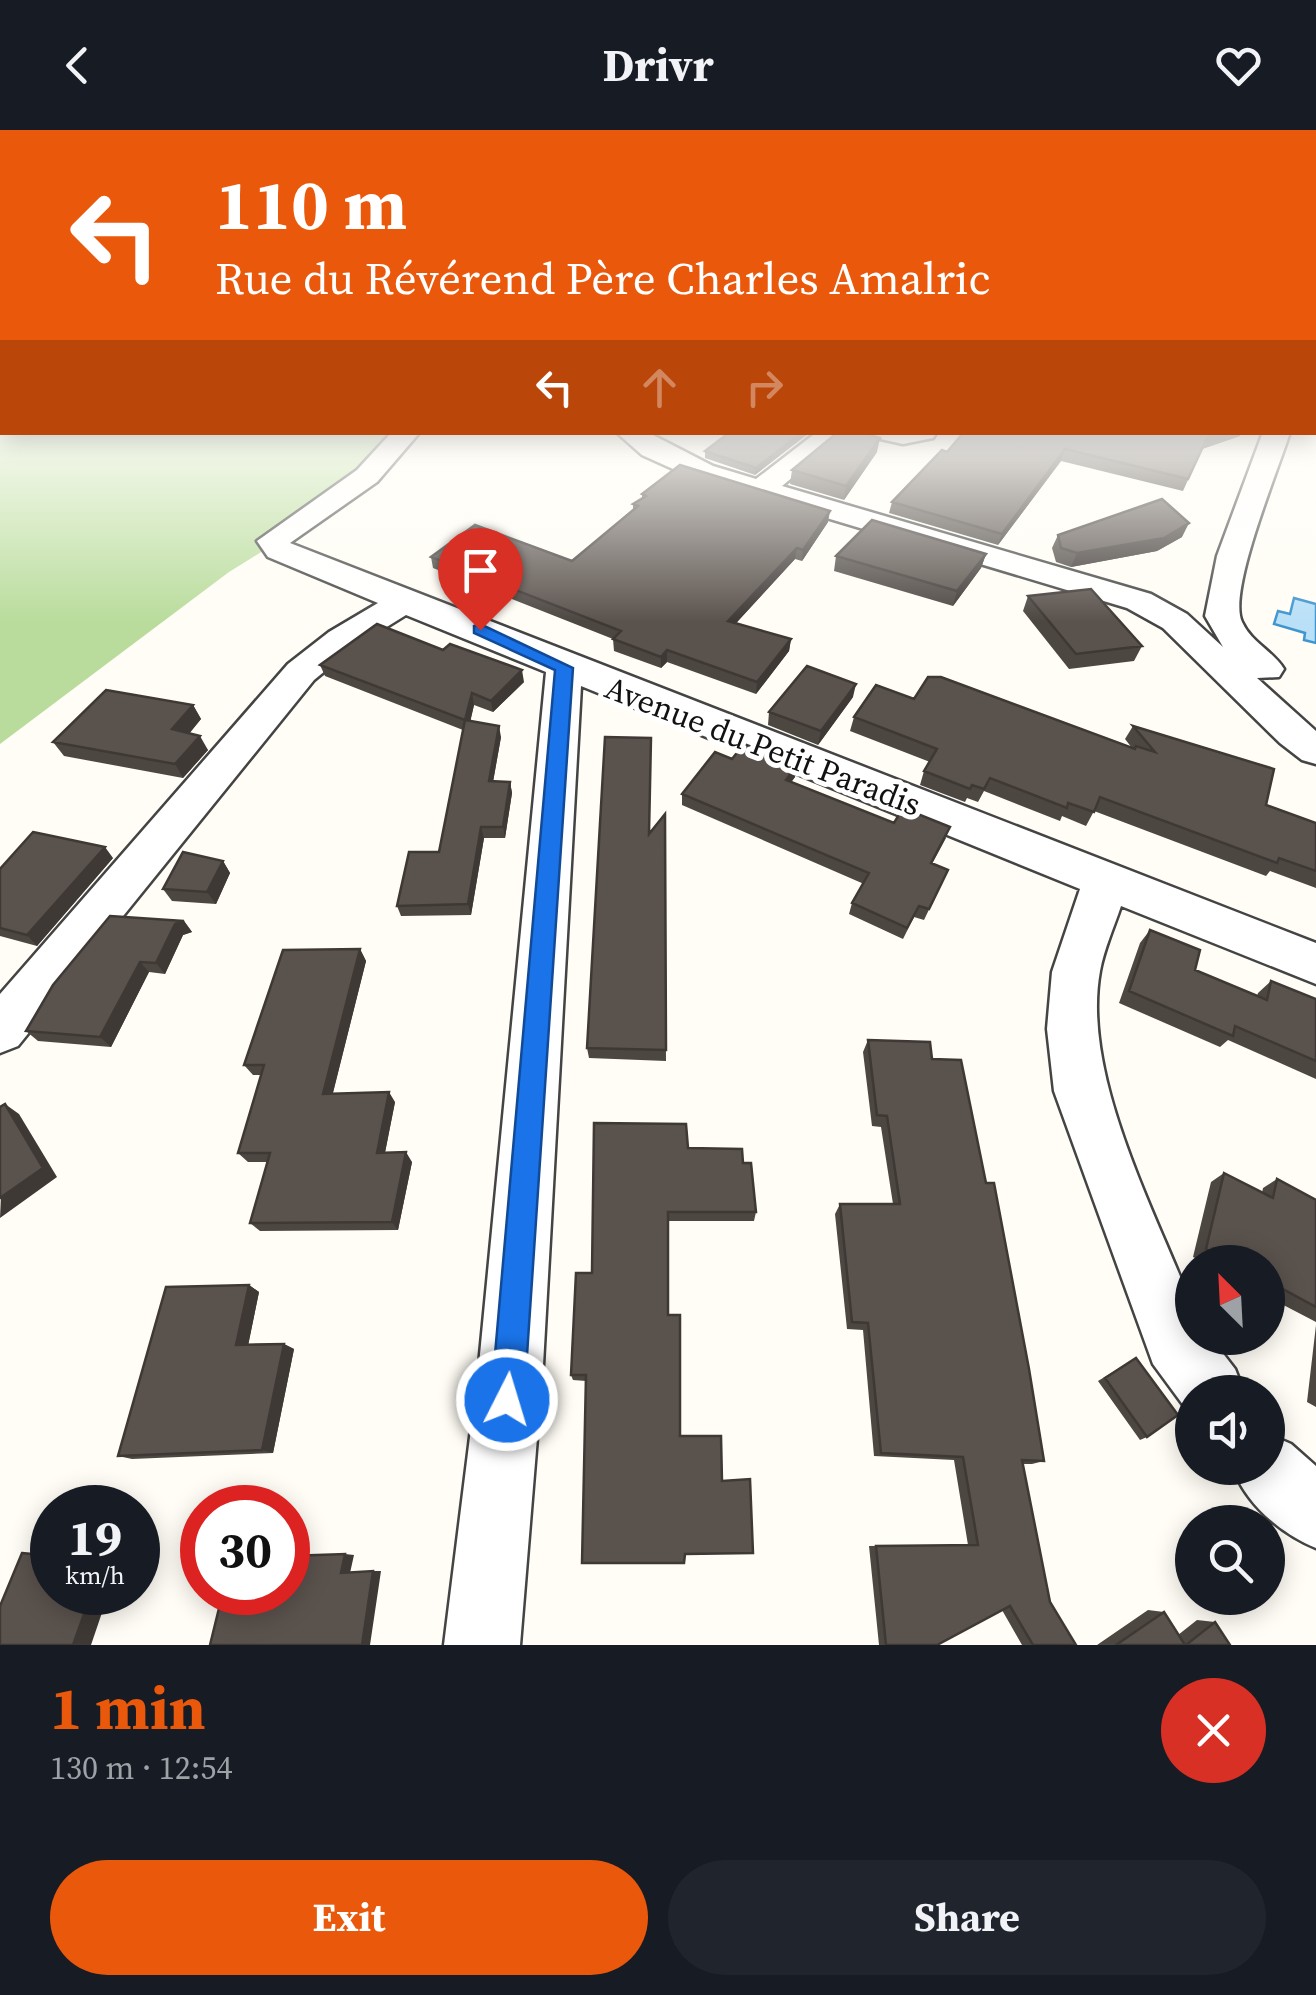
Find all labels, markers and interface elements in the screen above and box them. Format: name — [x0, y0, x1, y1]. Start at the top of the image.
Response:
text: Drivr — [602, 34, 714, 96]
icon: back — [50, 38, 105, 93]
icon: heart — [1211, 38, 1266, 93]
text: 110 m — [215, 156, 407, 252]
icon: left — [50, 170, 180, 300]
text: Rue du Révérend Père Charles Amalric — [215, 247, 991, 309]
icon: left — [527, 360, 582, 415]
icon: ahead — [632, 360, 687, 415]
icon: right — [737, 360, 792, 415]
pin — [438, 528, 523, 631]
icon: arrive — [453, 543, 508, 598]
street label: Avenue du Petit Paradis — [599, 665, 927, 827]
north arrow — [1175, 1245, 1285, 1355]
map controls — [1175, 1245, 1285, 1615]
position arrow — [455, 1348, 559, 1452]
button: sound — [1175, 1375, 1285, 1485]
speed limit sign: 30 — [180, 1485, 310, 1615]
text: 19 — [68, 1503, 122, 1572]
button: search — [1175, 1505, 1285, 1615]
text: km/h — [65, 1558, 125, 1592]
text: 1 min — [50, 1667, 206, 1749]
button: close — [1161, 1678, 1266, 1783]
text: 130 m · 12:54 — [50, 1746, 232, 1790]
button: Exit — [50, 1860, 648, 1975]
button: Share — [668, 1860, 1266, 1975]

